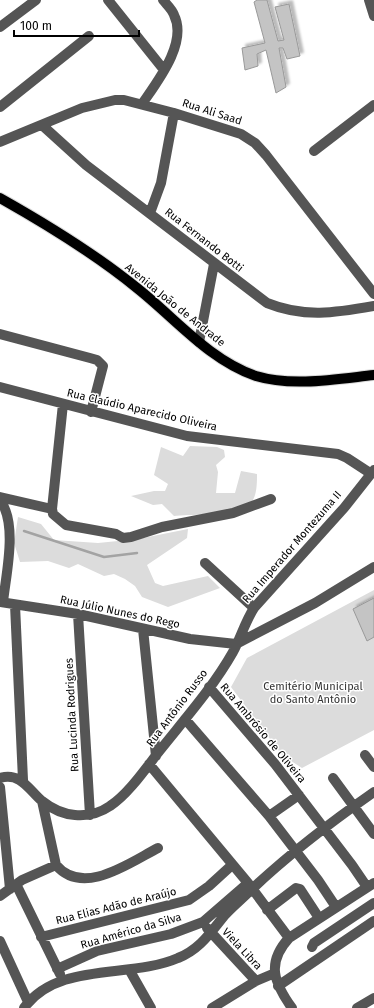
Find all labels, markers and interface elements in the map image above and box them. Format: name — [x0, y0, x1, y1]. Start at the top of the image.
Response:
scale bar — [14, 12, 139, 38]
text: 100 m — [20, 19, 52, 33]
street label: Rua Ali Saad — [181, 96, 243, 128]
street label: Rua Fernando Botti — [162, 205, 246, 275]
street label: Avenida João de Andrade — [122, 261, 228, 349]
street label: Rua Claúdio Aparecido Oliveira — [66, 386, 218, 434]
street label: Rua Imperador Montezuma II — [240, 488, 344, 606]
street label: Rua Júlio Nunes do Rego — [59, 593, 181, 631]
street label: Rua Lucinda Rodrigues — [63, 658, 81, 772]
street label: Rua Antônio Russo — [144, 667, 210, 749]
park label: Cemitério Municipal do Santo Antônio — [263, 680, 363, 706]
street label: Rua Ambrósio de Oliveira — [218, 681, 308, 785]
street label: Rua Elias Adão de Araújo — [54, 885, 178, 927]
street label: Rua Américo da Silva — [79, 910, 183, 952]
street label: Viela Libra — [219, 925, 265, 973]

